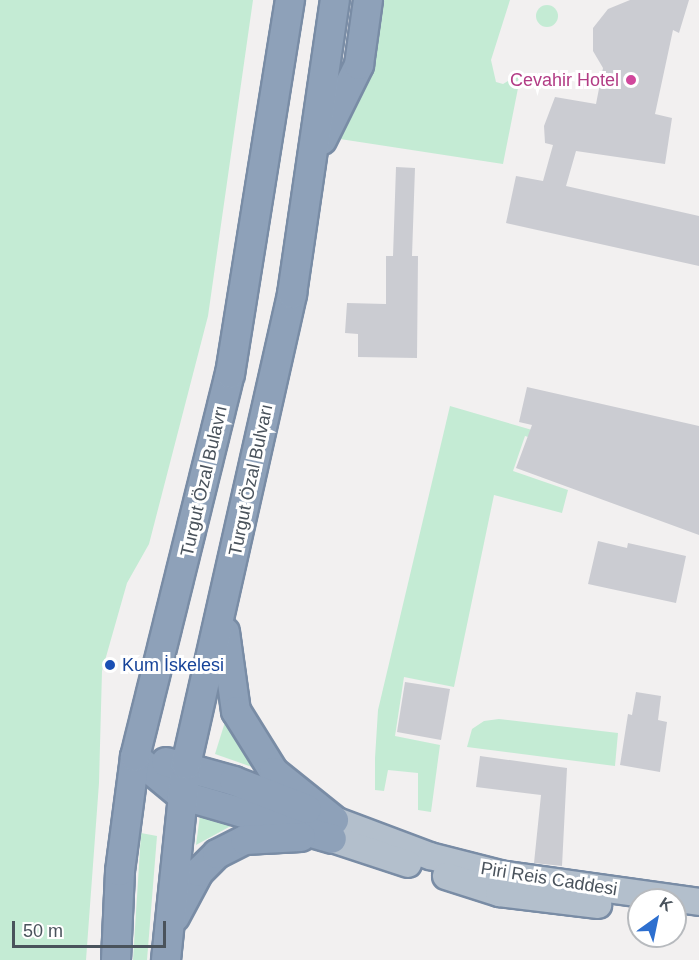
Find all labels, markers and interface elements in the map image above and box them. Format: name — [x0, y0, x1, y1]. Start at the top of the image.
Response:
place label: Cevahir Hotel — [510, 69, 619, 91]
marker: Cevahir Hotel — [624, 73, 638, 87]
street label: Turgut Özal Bulvarı — [224, 402, 278, 558]
street label: Turgut Özal Bulavrı — [176, 403, 232, 559]
place label: Kum İskelesi — [122, 654, 224, 676]
marker: Kum İskelesi — [103, 658, 117, 672]
street label: Piri Reis Caddesi — [479, 858, 619, 900]
north arrow — [627, 888, 687, 948]
text: K — [657, 894, 675, 914]
scale bar — [15, 909, 170, 947]
text: 50 m — [23, 921, 63, 941]

